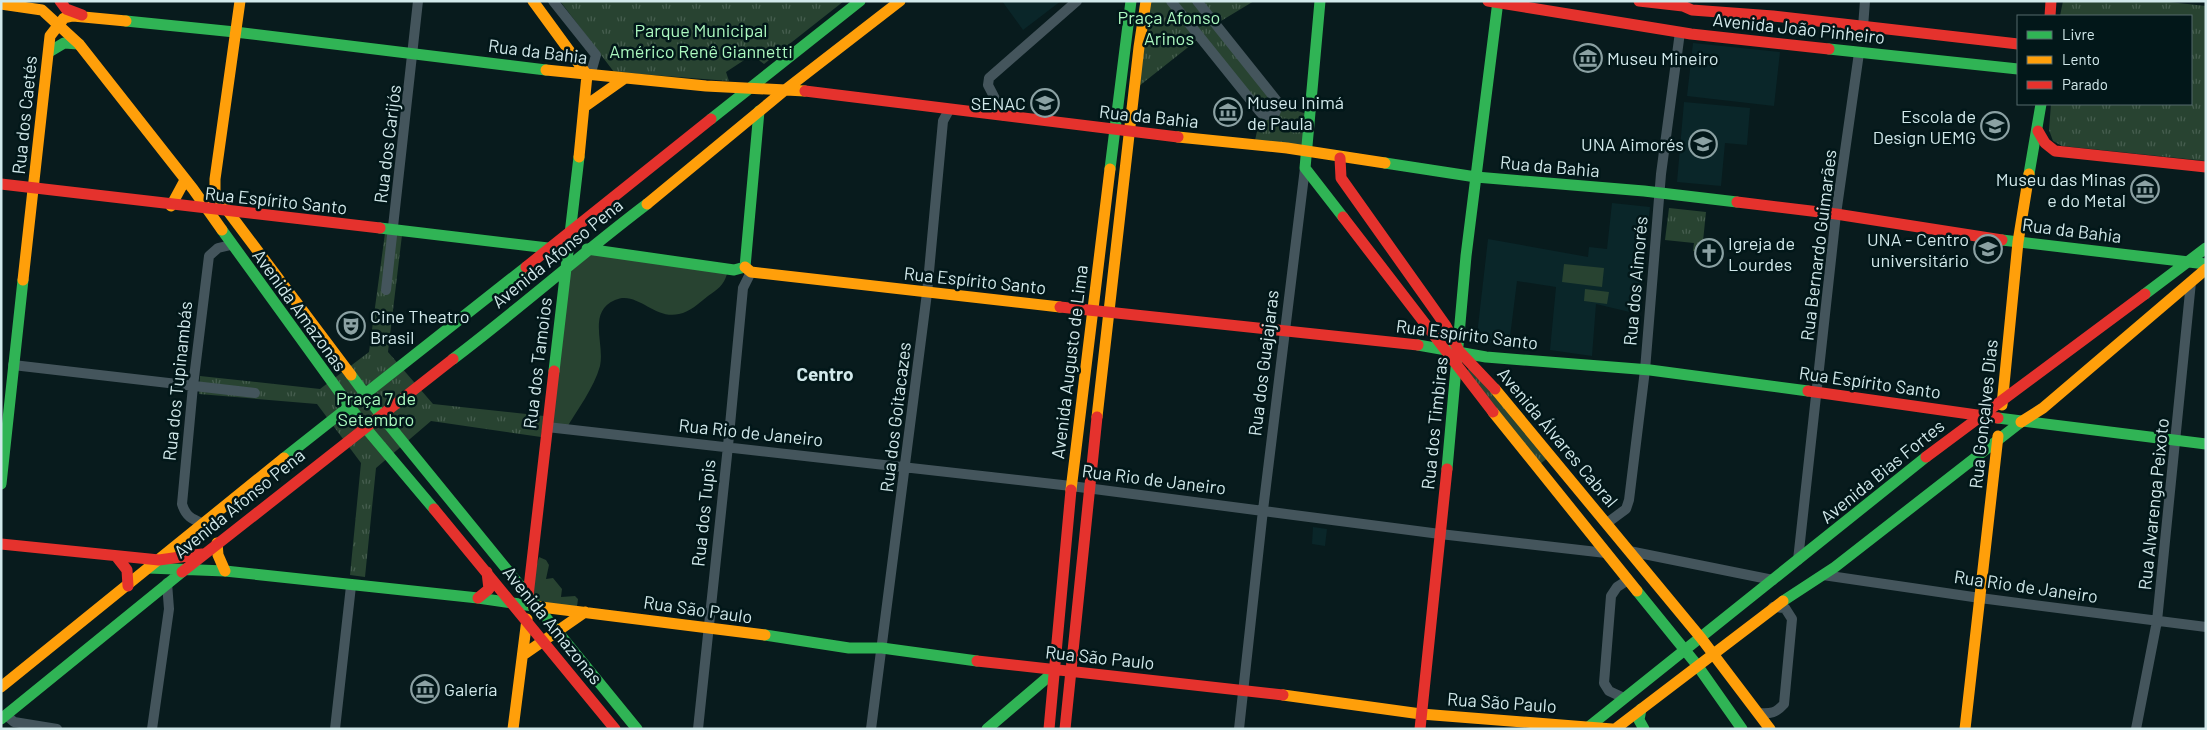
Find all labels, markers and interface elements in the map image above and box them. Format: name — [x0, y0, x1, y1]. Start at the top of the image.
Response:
park label: Praça Afonso Arinos — [1118, 6, 1220, 49]
street label: Avenida João Pinheiro — [1712, 8, 1886, 48]
legend — [2017, 15, 2192, 105]
park label: Parque Municipal Américo Renê Giannetti — [609, 19, 793, 62]
text: Livre — [2062, 25, 2095, 43]
street label: Rua da Bahia — [487, 34, 589, 68]
museum icon: Museu Mineiro — [1573, 43, 1603, 73]
place label: Museu Mineiro — [1607, 47, 1719, 69]
text: Lento — [2062, 50, 2100, 68]
street label: Rua dos Caetés — [7, 55, 41, 175]
text: Parado — [2062, 75, 2108, 93]
street label: Rua dos Carijós — [369, 83, 405, 205]
school or university icon: SENAC — [1030, 88, 1060, 118]
place label: Museu Inimá de Paula — [1247, 91, 1344, 134]
place label: SENAC — [971, 92, 1026, 114]
museum icon: Museu Inimá de Paula — [1213, 97, 1243, 127]
street label: Rua da Bahia — [1098, 100, 1200, 132]
place label: Escola de Design UEMG — [1873, 105, 1976, 148]
school or university icon: Escola de Design UEMG — [1980, 111, 2010, 141]
school or university icon: UNA Aimorés — [1688, 129, 1718, 159]
place label: UNA Aimorés — [1581, 133, 1684, 155]
street label: Rua Bernardo Guimarães — [1795, 148, 1841, 342]
street label: Rua da Bahia — [1499, 151, 1601, 181]
place label: Museu das Minas e do Metal — [1996, 168, 2126, 211]
museum icon: Museu das Minas e do Metal — [2130, 174, 2160, 204]
street label: Rua Espírito Santo — [204, 182, 348, 218]
street label: Avenida Afonso Pena — [487, 194, 627, 312]
street label: Rua da Bahia — [2021, 213, 2123, 247]
street label: Rua dos Aimorés — [1618, 215, 1652, 347]
place label: UNA - Centro universitário — [1867, 228, 1969, 271]
place label: Igreja de Lourdes — [1728, 232, 1795, 275]
school or university icon: UNA - Centro universitário — [1973, 234, 2003, 264]
church icon: Igreja de Lourdes — [1694, 238, 1724, 268]
street label: Avenida Amazonas — [248, 245, 352, 375]
street label: Rua Espírito Santo — [903, 262, 1047, 298]
street label: Avenida Augusto de Lima — [1046, 264, 1092, 460]
street label: Rua dos Guajajaras — [1243, 289, 1283, 437]
street label: Rua dos Tamoios — [518, 296, 556, 430]
street label: Rua dos Tupinambás — [158, 300, 196, 462]
place label: Cine Theatro Brasil — [370, 305, 470, 348]
theatre icon: Cine Theatro Brasil — [336, 311, 366, 341]
street label: Rua Espírito Santo — [1395, 314, 1539, 354]
street label: Rua Gonçalves Dias — [1964, 338, 2002, 490]
street label: Rua dos Goitacazes — [875, 341, 915, 493]
street label: Rua dos Timbiras — [1416, 355, 1452, 491]
street label: Rua Espírito Santo — [1798, 361, 1942, 403]
district label: Centro — [796, 362, 854, 385]
street label: Avenida Álvares Cabral — [1493, 363, 1623, 511]
park label: Praça 7 de Setembro — [336, 387, 416, 430]
street label: Rua Rio de Janeiro — [678, 413, 824, 451]
street label: Avenida Bias Fortes — [1816, 414, 1948, 528]
street label: Rua Alvarenga Peixoto — [2133, 417, 2173, 591]
street label: Avenida Afonso Pena — [169, 444, 309, 562]
street label: Rua dos Tupis — [686, 458, 720, 568]
street label: Rua Rio de Janeiro — [1081, 459, 1227, 499]
street label: Avenida Amazonas — [499, 562, 607, 688]
street label: Rua Rio de Janeiro — [1953, 565, 2099, 607]
street label: Rua São Paulo — [642, 590, 754, 628]
street label: Rua São Paulo — [1044, 640, 1156, 674]
museum icon: Galería — [410, 674, 440, 704]
place label: Galería — [444, 678, 497, 700]
street label: Rua São Paulo — [1446, 687, 1558, 717]

